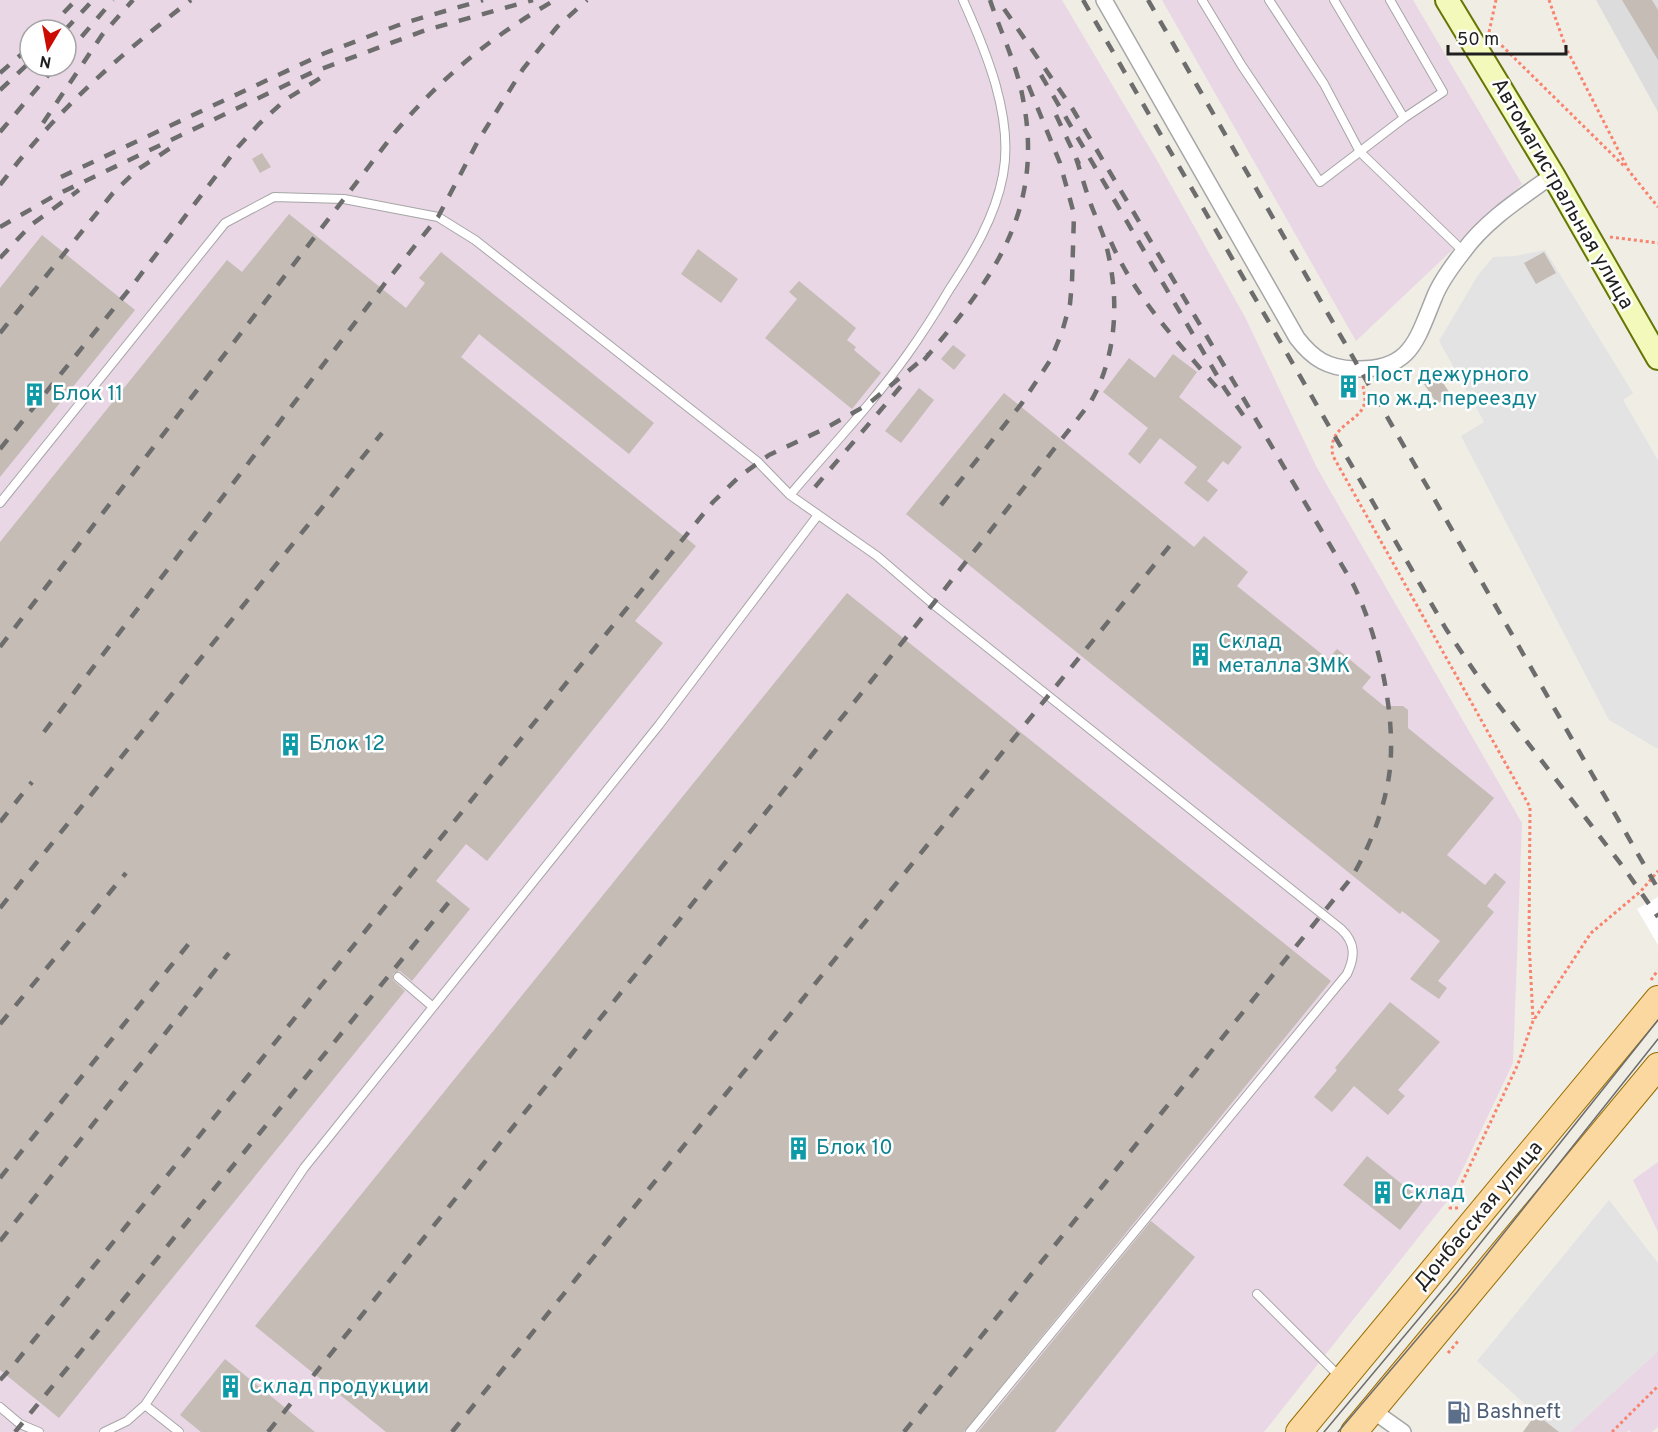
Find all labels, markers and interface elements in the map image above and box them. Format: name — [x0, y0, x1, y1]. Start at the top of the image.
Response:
north arrow — [18, 18, 78, 78]
scale bar — [1448, 18, 1566, 56]
text: 50 m — [1457, 29, 1499, 52]
text: N — [38, 50, 53, 72]
street label: Автомагистральная улица — [1485, 73, 1639, 315]
place label: Пост дежурного по ж.д. переезду — [1366, 362, 1537, 413]
building icon: Пост дежурного по ж.д. переезду — [1335, 374, 1361, 400]
building icon: Блок 11 — [21, 381, 47, 407]
place label: Блок 11 — [52, 381, 123, 408]
place label: Склад металла ЗМК — [1218, 629, 1350, 680]
building icon: Склад металла ЗМК — [1187, 641, 1213, 667]
building icon: Блок 12 — [278, 731, 304, 757]
place label: Блок 12 — [309, 731, 385, 758]
building icon: Блок 10 — [785, 1135, 811, 1161]
place label: Блок 10 — [816, 1135, 893, 1162]
street label: Донбасская улица — [1409, 1136, 1549, 1296]
building icon: Склад — [1370, 1180, 1396, 1206]
place label: Склад — [1401, 1180, 1465, 1207]
building icon: Склад продукции — [218, 1374, 244, 1400]
place label: Склад продукции — [249, 1374, 429, 1401]
fuel station icon: Bashneft — [1445, 1399, 1471, 1425]
place label: Bashneft — [1476, 1399, 1561, 1426]

